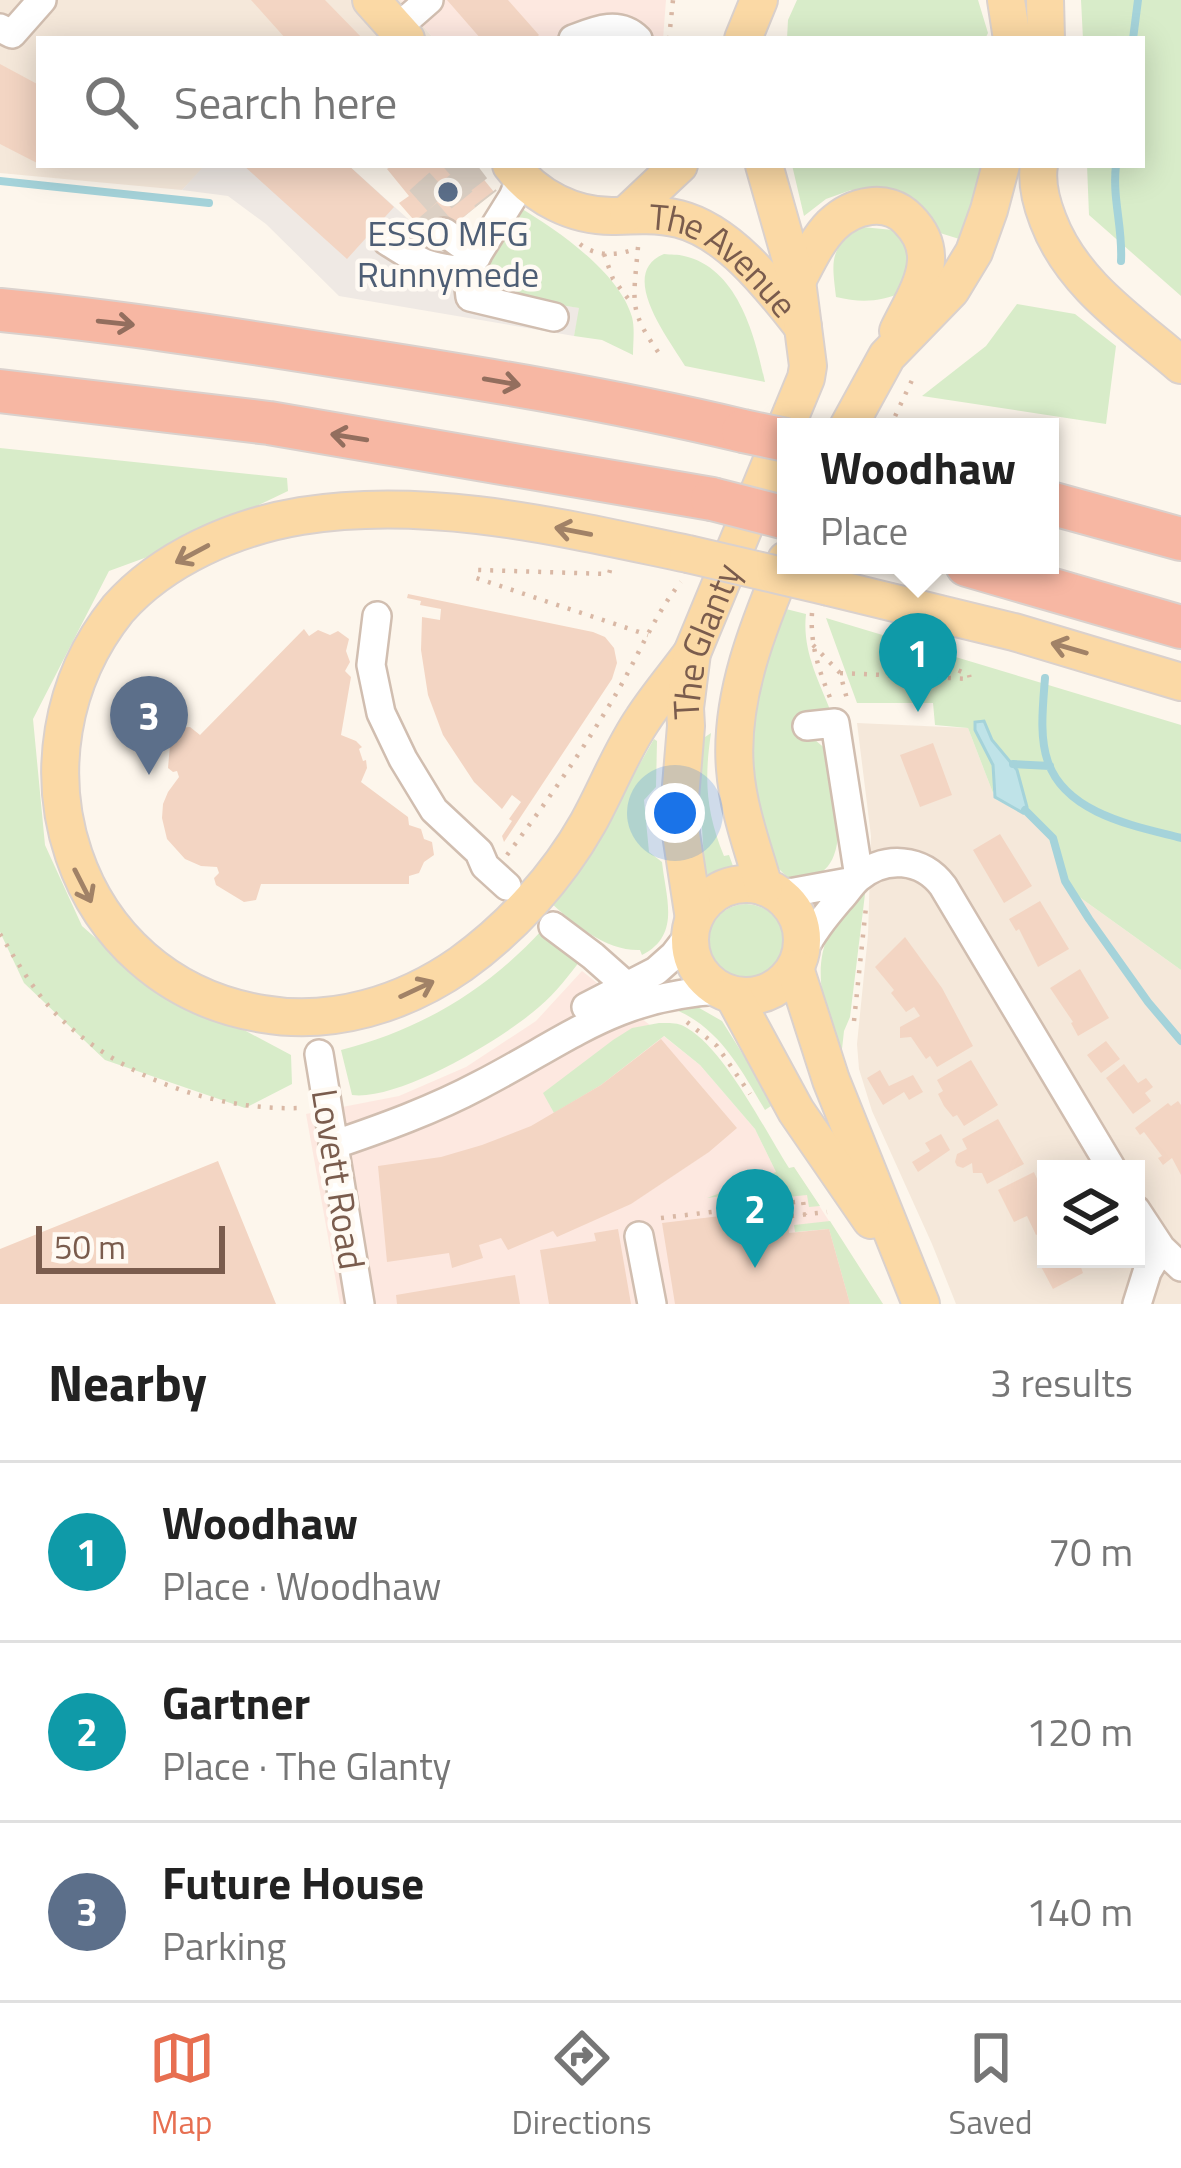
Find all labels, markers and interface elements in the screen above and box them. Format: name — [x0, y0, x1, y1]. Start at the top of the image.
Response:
search box — [36, 36, 1145, 168]
text: Search here — [174, 68, 397, 136]
icon: search — [78, 69, 144, 135]
marker: ESSO MFG Runnymede — [435, 179, 461, 205]
street label: The Avenue — [647, 188, 812, 329]
place label: ESSO MFG Runnymede — [357, 205, 539, 301]
one-way arrow — [96, 312, 135, 334]
one-way arrow — [481, 372, 520, 395]
popup — [777, 418, 1059, 574]
one-way arrow — [330, 424, 369, 447]
text: Woodhaw — [820, 433, 1016, 501]
text: Place — [820, 501, 908, 560]
one-way arrow — [555, 519, 594, 542]
one-way arrow — [175, 544, 211, 567]
street label: The Glanty — [657, 554, 754, 721]
pin: 1 — [879, 613, 957, 712]
one-way arrow — [1051, 636, 1089, 658]
pin: 3 — [110, 676, 188, 775]
your location — [645, 783, 705, 843]
one-way arrow — [73, 868, 96, 903]
one-way arrow — [398, 976, 434, 998]
street label: Lovett Road — [298, 1085, 380, 1273]
map controls — [1037, 1160, 1145, 1268]
button: layers — [1037, 1160, 1145, 1268]
pin: 2 — [716, 1169, 794, 1268]
scale bar — [36, 1220, 225, 1273]
text: 50 m — [54, 1222, 126, 1272]
text: Nearby — [48, 1343, 207, 1421]
text: 3 results — [990, 1353, 1133, 1412]
text: Woodhaw — [162, 1488, 358, 1556]
text: 1 — [76, 1522, 98, 1581]
text: 70 m — [1048, 1522, 1133, 1581]
text: Place · Woodhaw — [162, 1556, 442, 1615]
text: Gartner — [162, 1668, 310, 1736]
text: 2 — [76, 1702, 98, 1761]
text: 120 m — [1026, 1702, 1133, 1761]
text: Place · The Glanty — [162, 1736, 451, 1795]
text: Future House — [162, 1848, 424, 1916]
text: 3 — [76, 1882, 98, 1941]
text: 140 m — [1026, 1882, 1133, 1941]
text: Parking — [162, 1916, 286, 1975]
tab: Map — [149, 2025, 215, 2147]
tab: Directions — [512, 2025, 652, 2147]
tab: Saved — [949, 2025, 1032, 2147]

